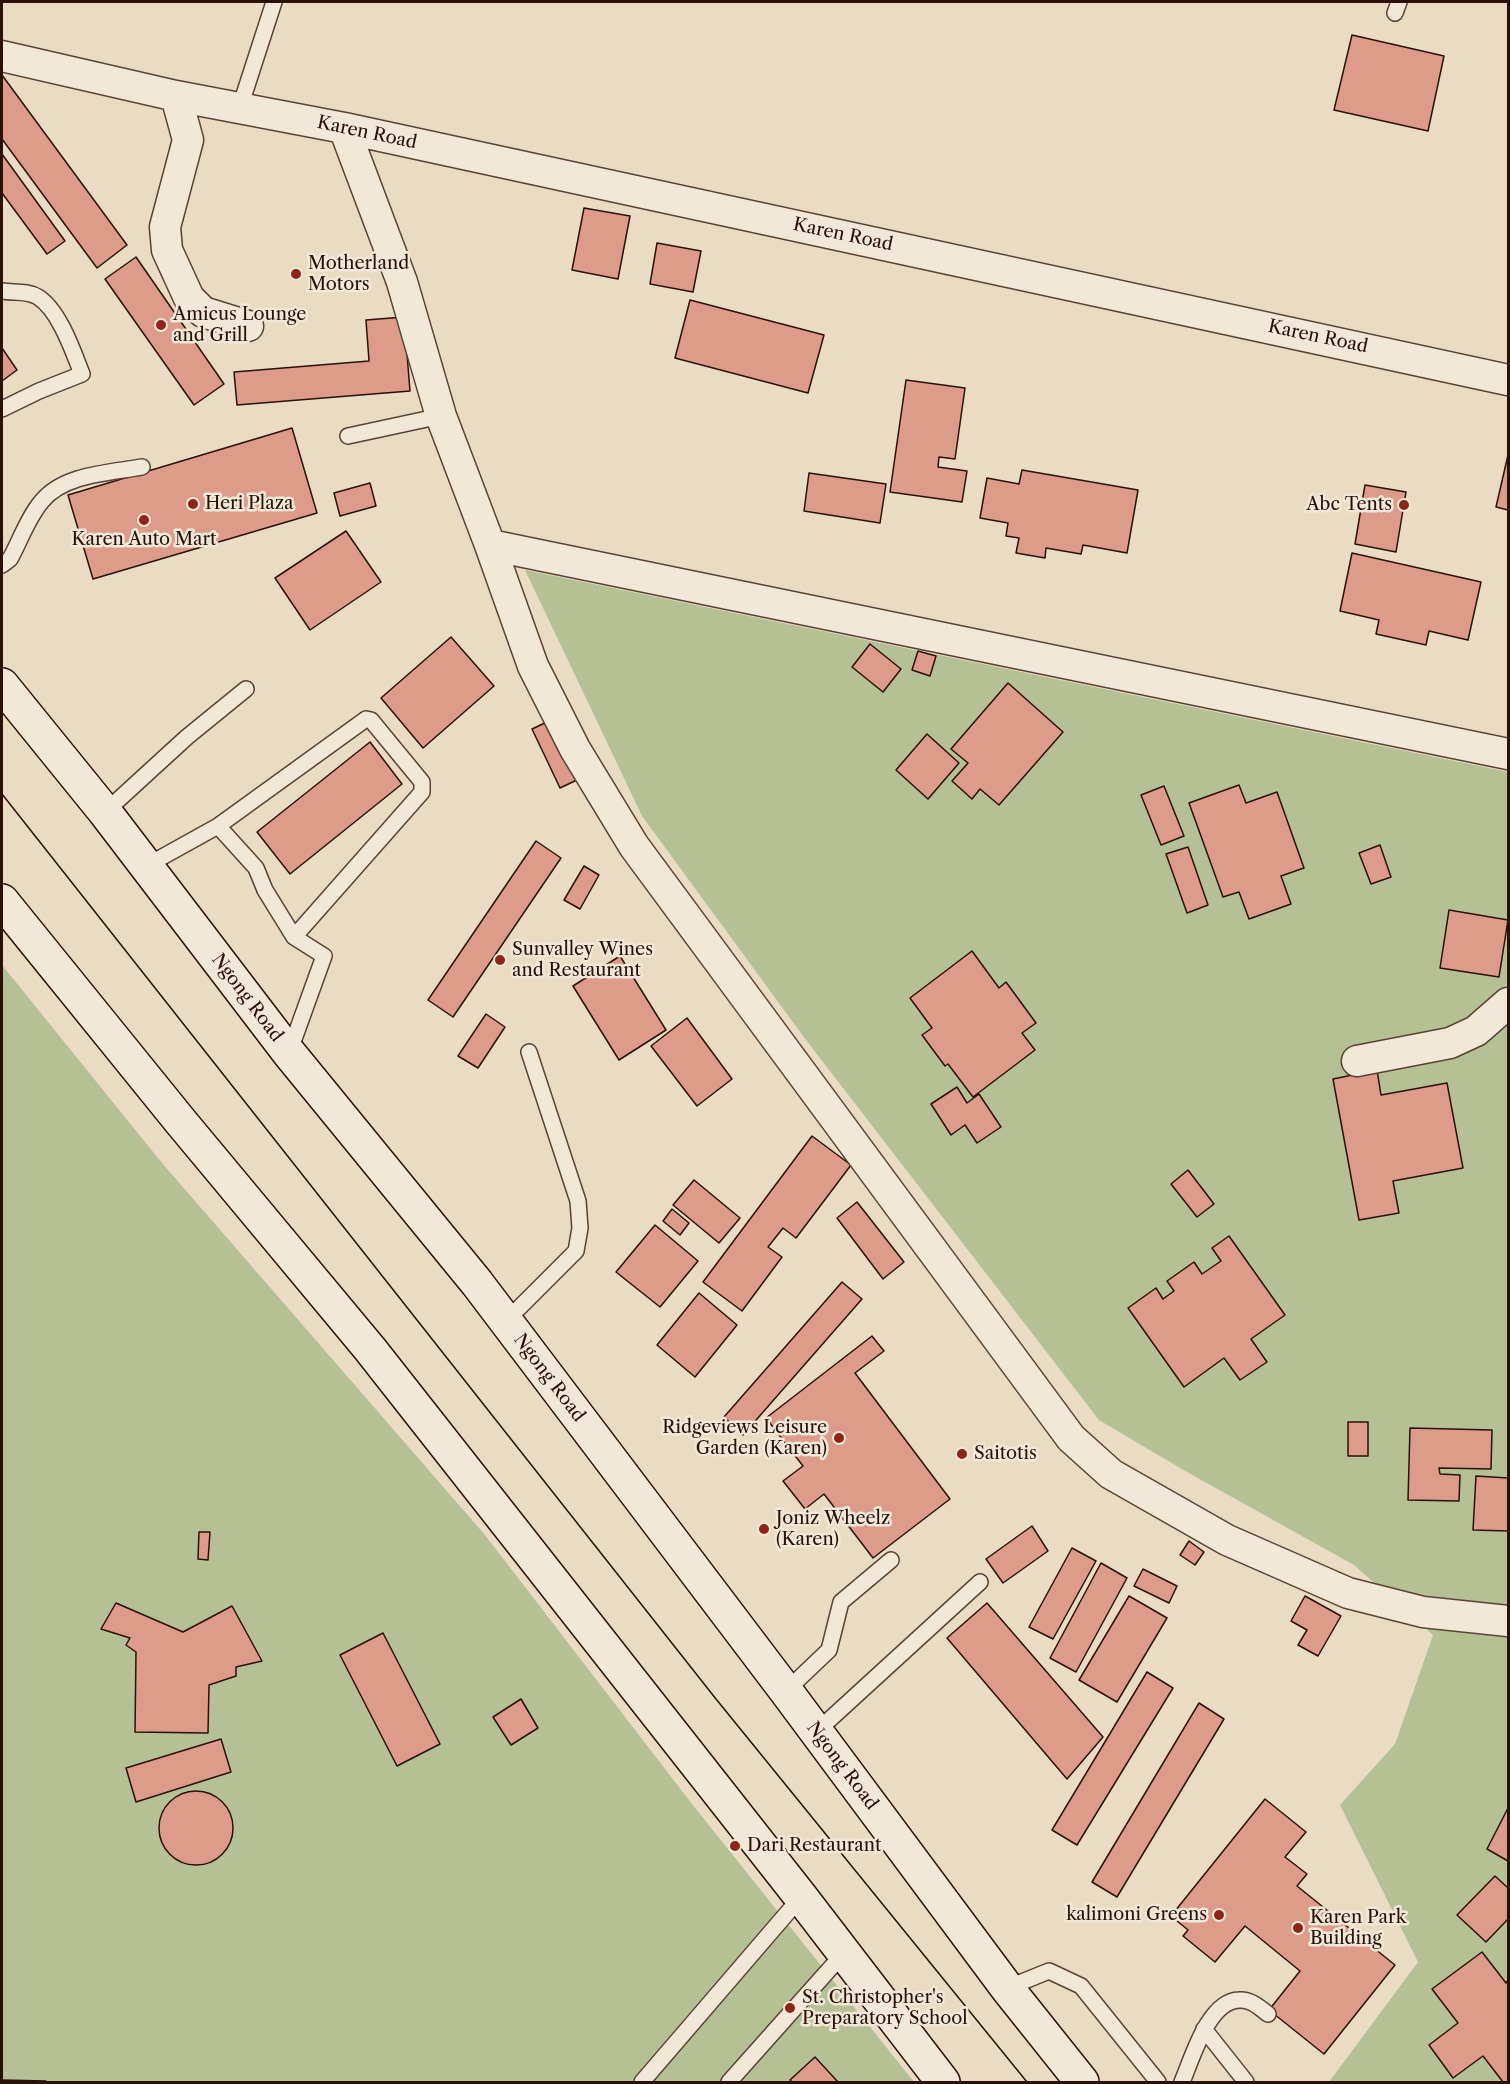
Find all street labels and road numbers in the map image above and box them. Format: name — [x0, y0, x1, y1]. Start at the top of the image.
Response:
street label: Karen Road — [315, 112, 419, 154]
street label: Karen Road — [791, 214, 895, 256]
street label: Karen Road — [1266, 316, 1370, 358]
street label: Ngong Road — [207, 950, 287, 1046]
street label: Ngong Road — [509, 1330, 589, 1426]
street label: Ngong Road — [802, 1718, 882, 1814]

